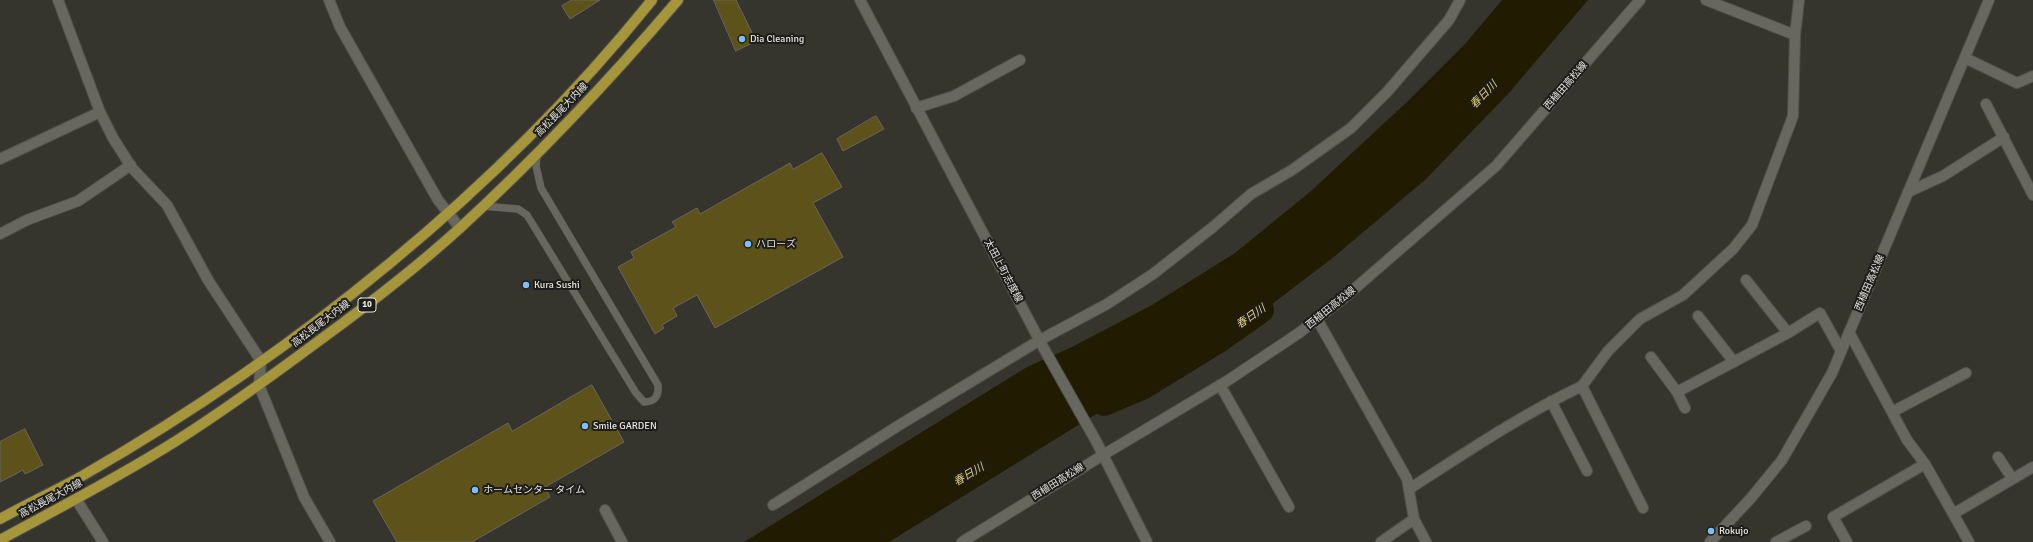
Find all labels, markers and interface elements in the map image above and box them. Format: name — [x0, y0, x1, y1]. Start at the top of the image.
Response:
place label: Dia Cleaning — [750, 33, 804, 45]
marker: Dia Cleaning — [737, 34, 747, 44]
street label: 西植田高松線 — [1542, 59, 1590, 113]
water label: 春日川 — [1468, 79, 1500, 111]
street label: 高松長尾大内線 — [533, 81, 591, 139]
street label: 太田上町志度線 — [981, 237, 1025, 305]
place label: ハローズ — [756, 238, 796, 250]
marker: ハローズ — [743, 239, 753, 249]
street label: 西植田高松線 — [1853, 253, 1887, 313]
place label: Kura Sushi — [534, 279, 580, 291]
marker: Kura Sushi — [521, 280, 531, 290]
street label: 西植田高松線 — [1304, 284, 1358, 332]
street label: 高松長尾大内線 — [289, 298, 353, 350]
road number: 10 — [358, 298, 376, 312]
water label: 春日川 — [1234, 302, 1268, 332]
place label: Smile GARDEN — [593, 420, 657, 432]
marker: Smile GARDEN — [580, 421, 590, 431]
water label: 春日川 — [951, 461, 987, 489]
street label: 西植田高松線 — [1029, 461, 1087, 503]
street label: 高松長尾大内線 — [17, 477, 85, 521]
place label: ホームセンター タイム — [483, 484, 585, 496]
marker: ホームセンター タイム — [470, 485, 480, 495]
place label: Rokujo — [1719, 525, 1748, 537]
marker: Rokujo — [1706, 526, 1716, 536]

